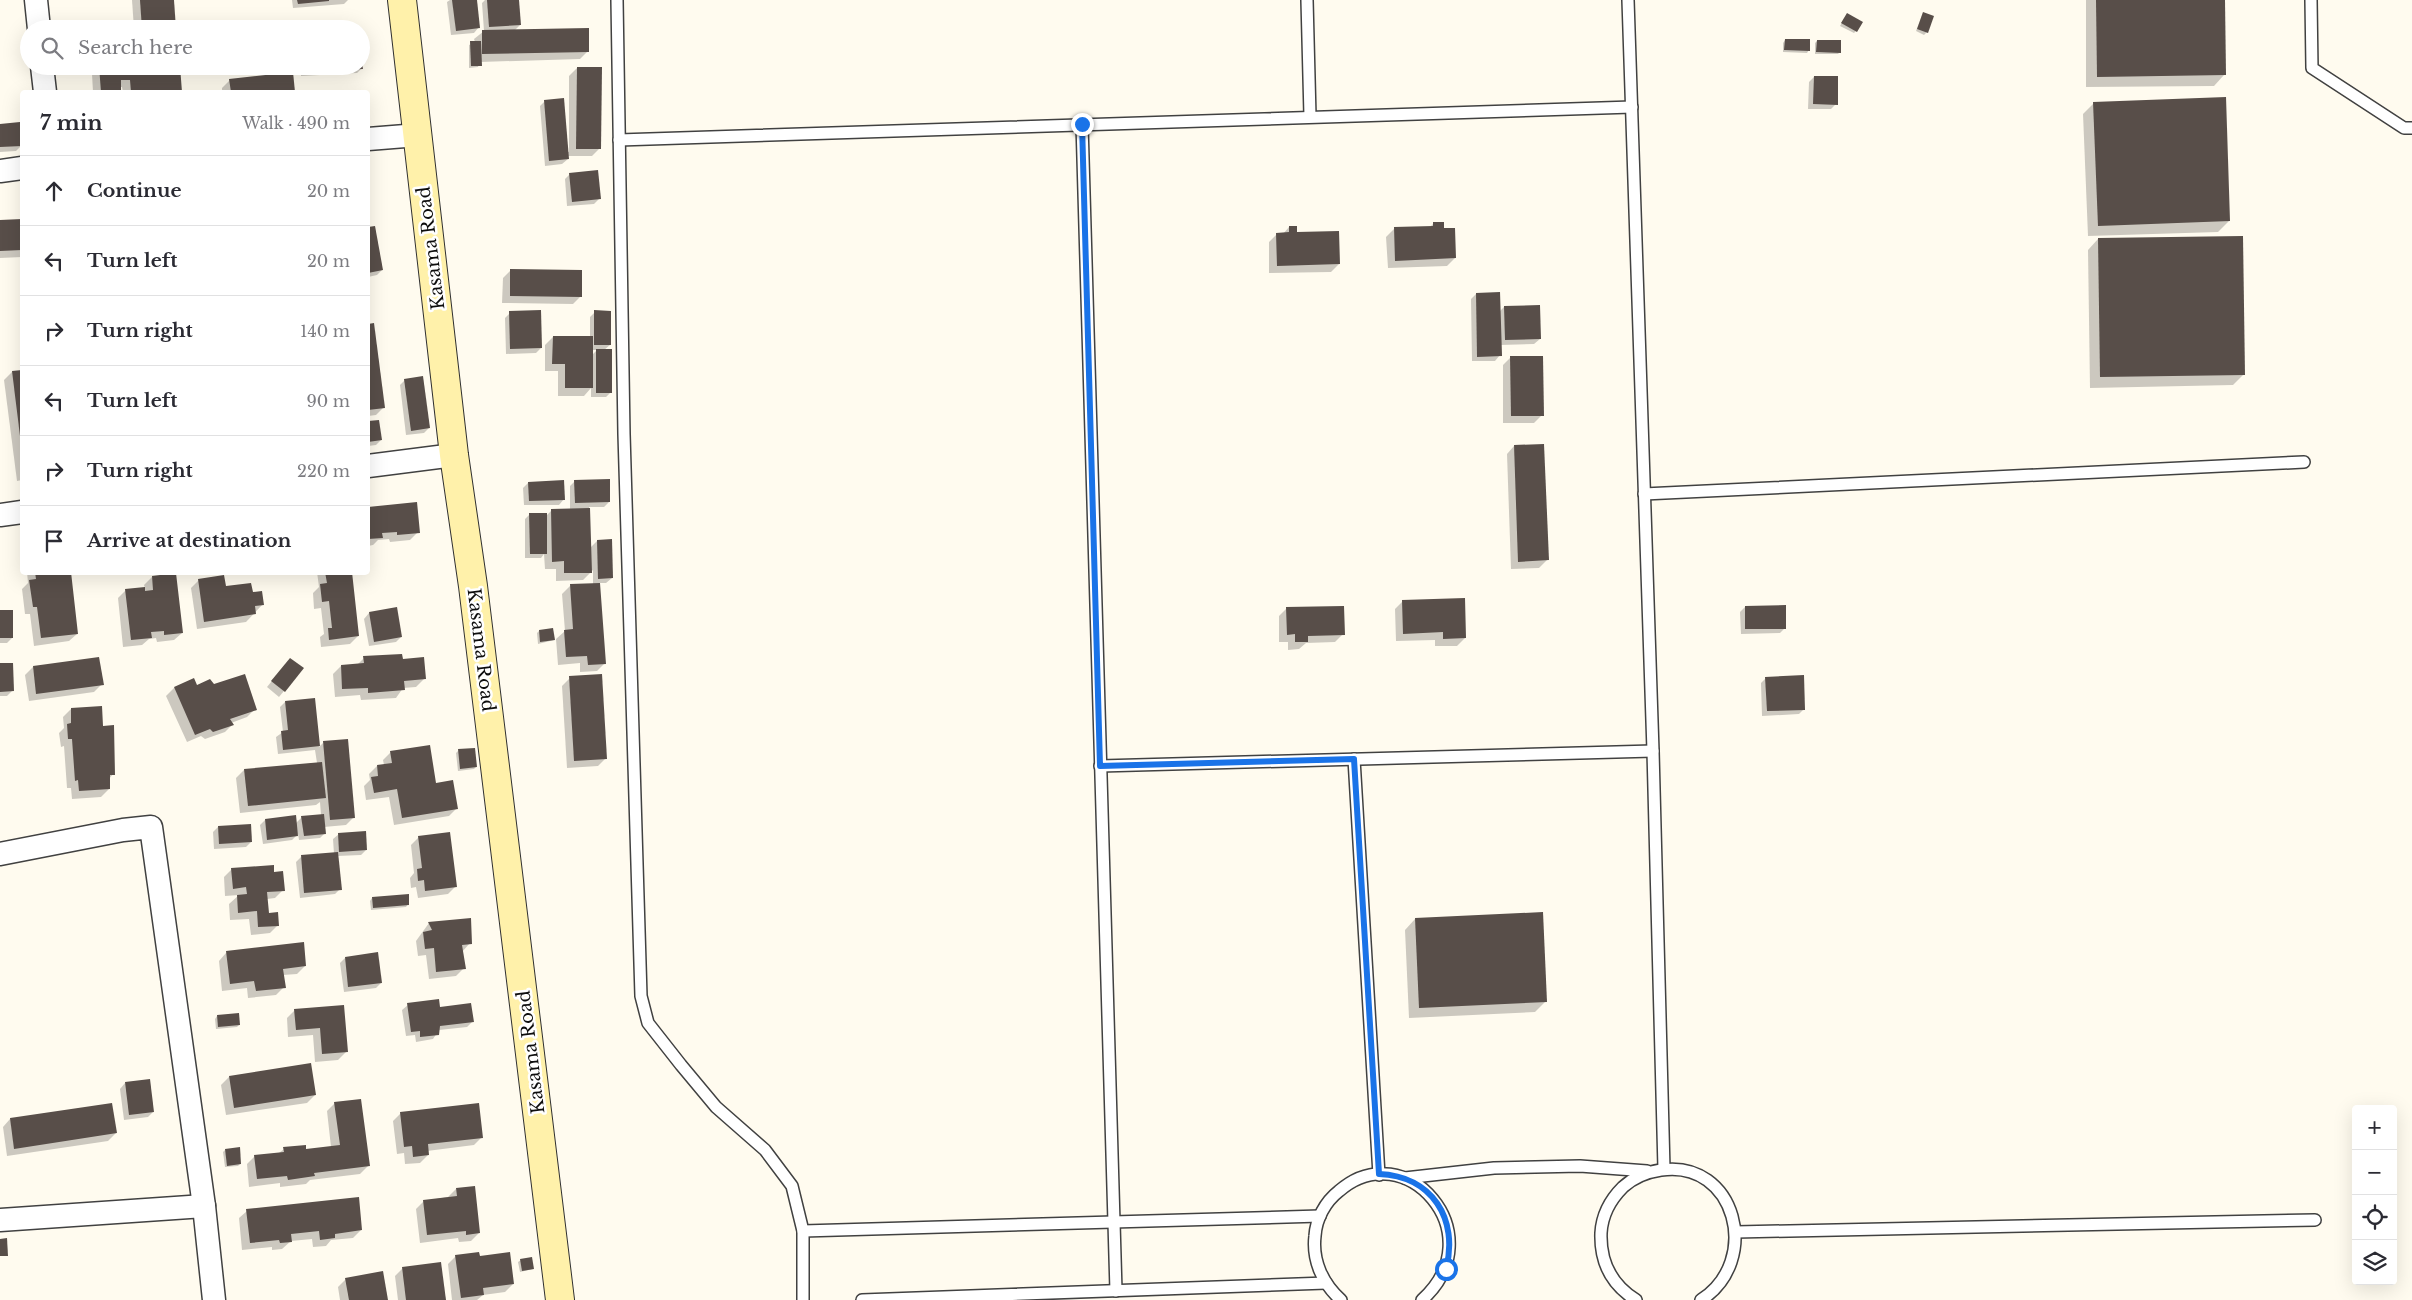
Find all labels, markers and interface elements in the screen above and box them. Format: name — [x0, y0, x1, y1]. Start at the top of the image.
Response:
search box — [20, 20, 370, 75]
icon: search — [38, 34, 66, 62]
text: Search here — [78, 36, 193, 59]
text: 7 min — [40, 110, 103, 136]
text: Walk · 490 m — [242, 113, 350, 133]
route end — [1071, 113, 1094, 136]
icon: ahead — [40, 177, 68, 205]
text: Continue — [87, 179, 182, 202]
text: 20 m — [307, 181, 350, 201]
street label: Kasama Road — [413, 185, 449, 311]
icon: left — [40, 247, 68, 275]
text: Turn left — [87, 249, 178, 272]
text: 20 m — [307, 251, 350, 271]
icon: right — [40, 317, 68, 345]
text: Turn right — [87, 319, 193, 342]
text: 140 m — [300, 321, 350, 341]
icon: left — [40, 387, 68, 415]
text: Turn left — [87, 389, 178, 412]
text: 90 m — [307, 391, 350, 411]
icon: right — [40, 457, 68, 485]
text: Turn right — [87, 459, 193, 482]
text: 220 m — [297, 461, 350, 481]
icon: arrive — [40, 527, 68, 555]
text: Arrive at destination — [87, 529, 291, 552]
street label: Kasama Road — [463, 587, 499, 713]
street label: Kasama Road — [513, 989, 549, 1115]
map controls — [2352, 1105, 2397, 1285]
button: + — [2352, 1105, 2397, 1150]
button: − — [2352, 1150, 2397, 1195]
button: locate — [2352, 1195, 2397, 1240]
button: layers — [2352, 1240, 2397, 1285]
route start — [1435, 1258, 1458, 1281]

